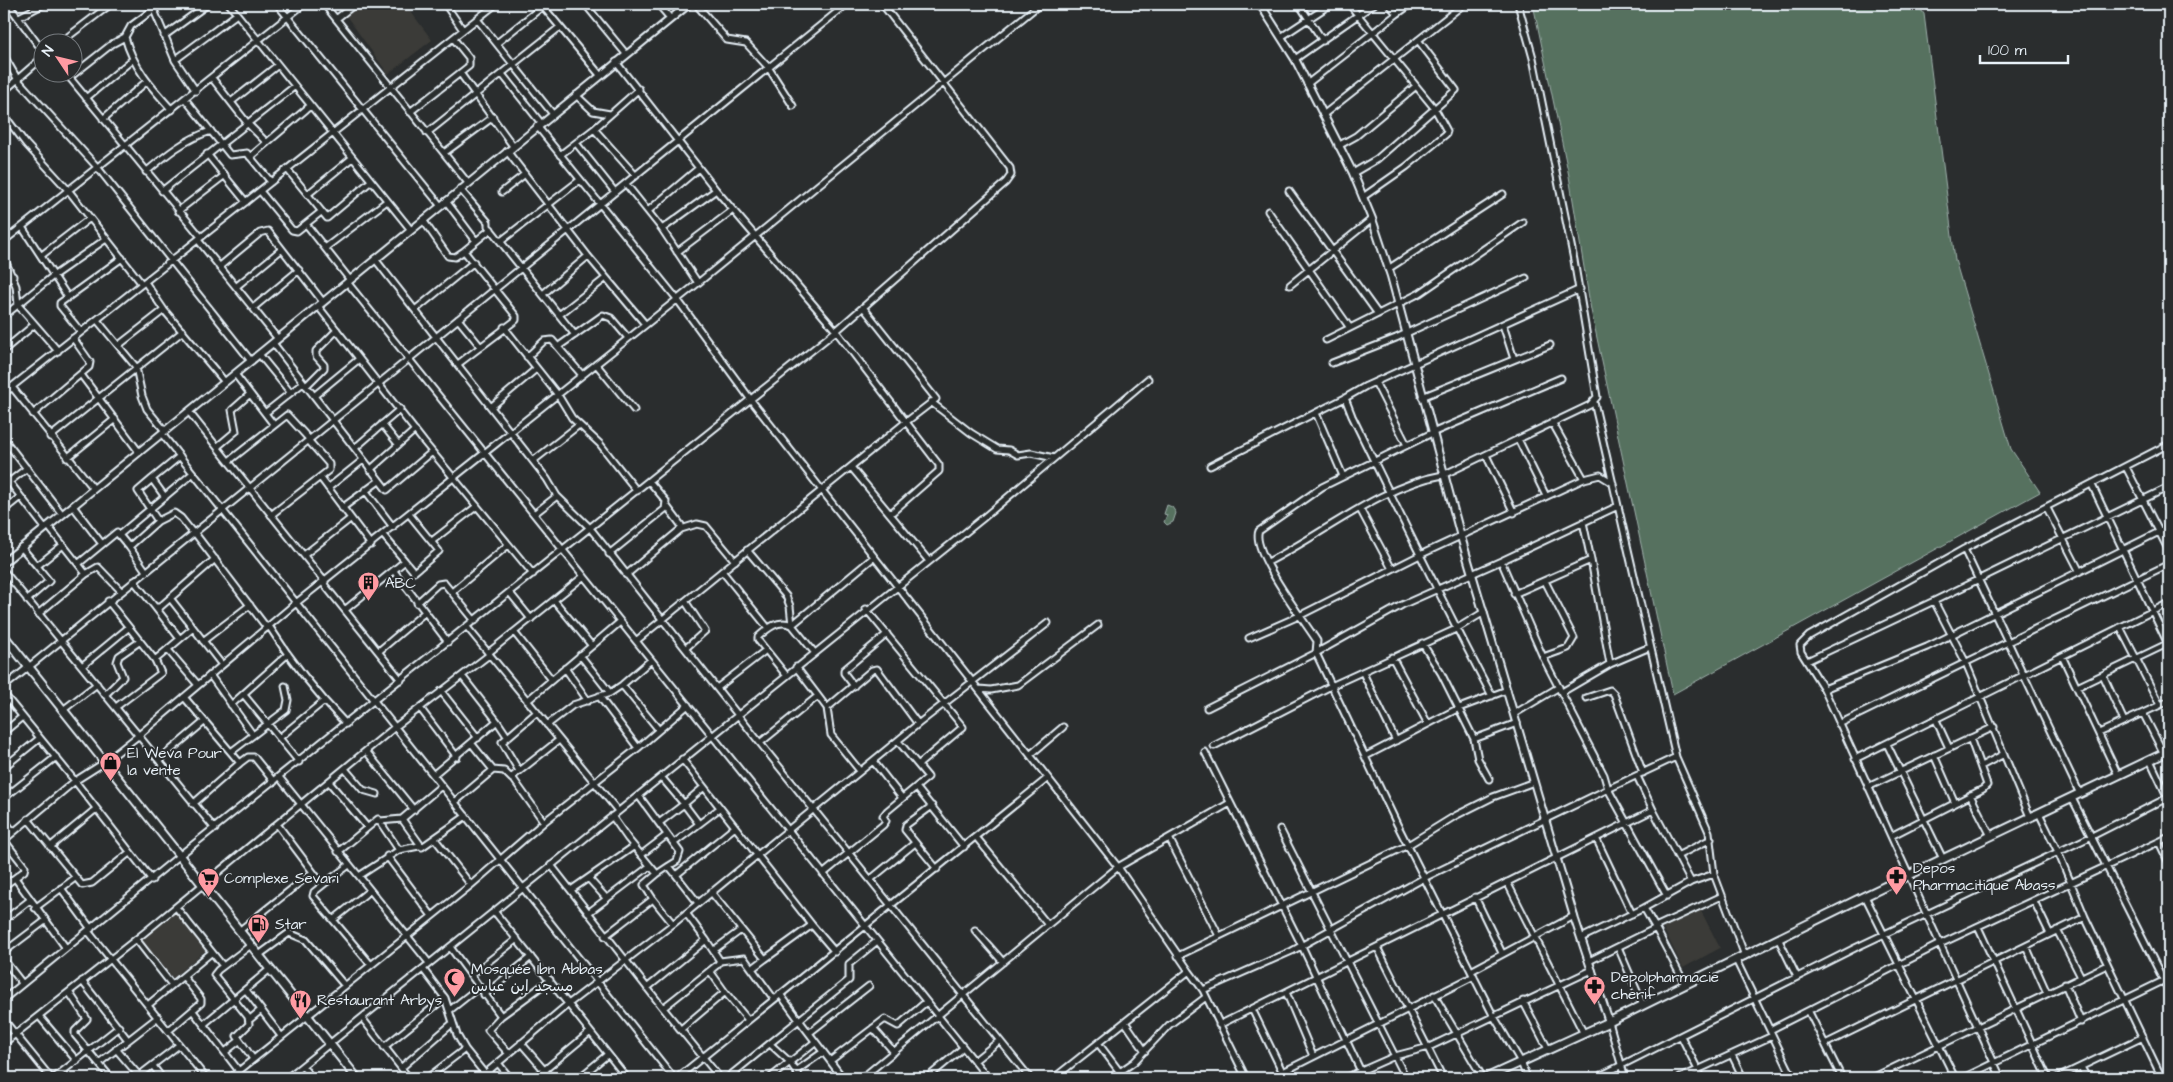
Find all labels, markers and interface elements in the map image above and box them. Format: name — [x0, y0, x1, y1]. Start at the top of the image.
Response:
north arrow — [32, 32, 82, 82]
scale bar — [1980, 32, 2068, 64]
text: 100 m — [1988, 40, 2027, 61]
text: N — [37, 42, 59, 60]
building icon: ABC — [357, 571, 381, 602]
place label: ABC — [385, 573, 416, 594]
place label: El Weva Pour la vente — [127, 743, 222, 781]
shop icon: El Weva Pour la vente — [99, 750, 123, 781]
place label: Depos Pharmacitique Abass — [1913, 858, 2056, 896]
pharmacy icon: Depos Pharmacitique Abass — [1885, 865, 1909, 896]
supermarket icon: Complexe Sevari — [196, 866, 220, 897]
place label: Complexe Sevari — [224, 868, 339, 889]
fuel station icon: Star — [247, 912, 271, 943]
place label: Star — [275, 914, 307, 935]
place label: Mosquée Ibn Abbas مسجد ابن عباس — [471, 959, 603, 997]
mosque icon: Mosquée Ibn Abbas مسجد ابن عباس — [443, 966, 467, 997]
place label: Depolpharmacie cherif — [1611, 967, 1719, 1005]
pharmacy icon: Depolpharmacie cherif — [1583, 974, 1607, 1005]
restaurant icon: Restaurant Arbys — [289, 988, 313, 1019]
place label: Restaurant Arbys — [317, 990, 443, 1012]

